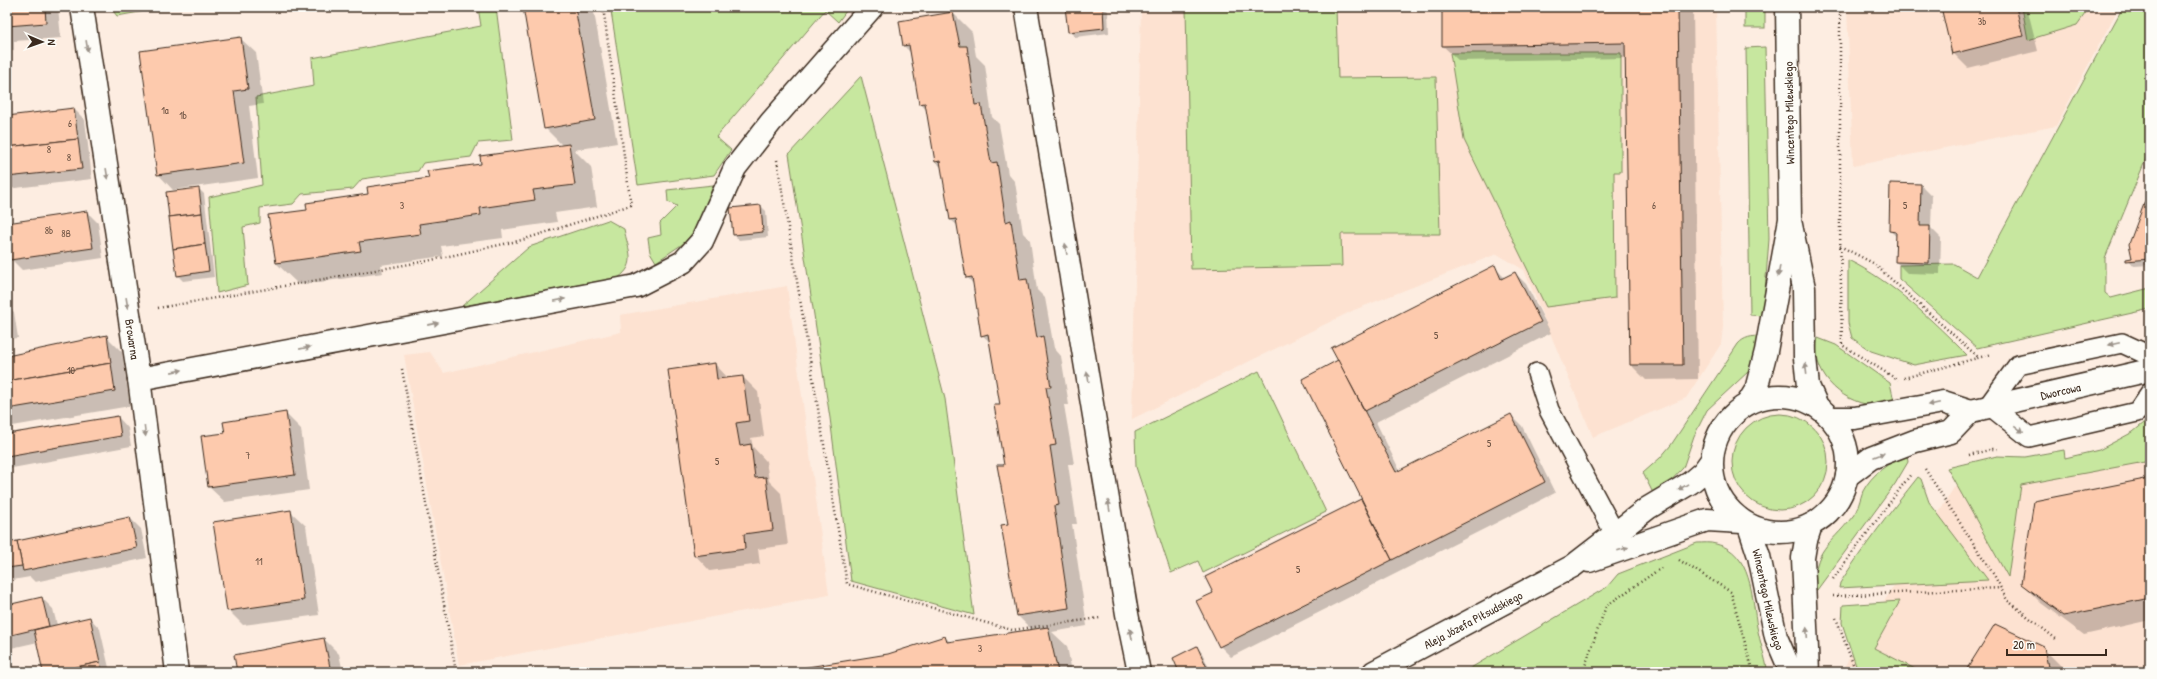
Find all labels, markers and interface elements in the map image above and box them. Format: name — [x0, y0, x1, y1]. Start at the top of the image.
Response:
house number: 3b — [1978, 15, 1986, 28]
north arrow — [22, 22, 62, 62]
text: N — [45, 39, 59, 46]
one-way arrow — [85, 39, 91, 52]
street label: Wincentego Milewskiego — [1780, 61, 1798, 165]
house number: 1a — [161, 104, 169, 117]
house number: 1b — [179, 109, 187, 122]
house number: 6 — [68, 117, 72, 130]
house number: 8 — [47, 143, 51, 156]
house number: 8 — [67, 151, 71, 164]
one-way arrow — [104, 168, 110, 180]
house number: 3 — [400, 199, 405, 212]
house number: 6 — [1652, 199, 1656, 212]
house number: 5 — [1903, 199, 1908, 212]
house number: 8b — [45, 224, 53, 237]
house number: 8B — [61, 227, 71, 240]
one-way arrow — [1063, 243, 1069, 255]
one-way arrow — [1776, 265, 1782, 277]
one-way arrow — [124, 296, 130, 309]
one-way arrow — [554, 297, 566, 303]
street label: Browarna — [121, 318, 144, 361]
one-way arrow — [426, 321, 439, 327]
house number: 5 — [1434, 329, 1439, 342]
one-way arrow — [2108, 342, 2120, 348]
one-way arrow — [299, 344, 311, 350]
one-way arrow — [1803, 363, 1809, 375]
house number: 10 — [67, 364, 76, 377]
one-way arrow — [171, 368, 183, 374]
one-way arrow — [1085, 371, 1091, 384]
street label: Dworcowa — [2039, 378, 2082, 403]
one-way arrow — [1928, 402, 1940, 408]
one-way arrow — [142, 425, 149, 437]
one-way arrow — [2014, 425, 2025, 434]
house number: 5 — [1487, 437, 1492, 450]
house number: 7 — [246, 449, 251, 462]
one-way arrow — [1874, 451, 1886, 457]
house number: 5 — [715, 455, 720, 468]
one-way arrow — [1677, 484, 1689, 491]
one-way arrow — [1106, 500, 1112, 512]
one-way arrow — [1617, 546, 1629, 552]
street label: Wincentego Milewskiego — [1749, 547, 1789, 653]
house number: 11 — [255, 555, 263, 568]
house number: 5 — [1296, 563, 1301, 576]
street label: Aleja Józefa Piłsudskiego — [1420, 586, 1525, 653]
one-way arrow — [1803, 627, 1810, 639]
one-way arrow — [1128, 628, 1134, 640]
scale bar — [2007, 631, 2106, 657]
text: 20 m — [2013, 636, 2035, 653]
house number: 3 — [978, 642, 983, 655]

